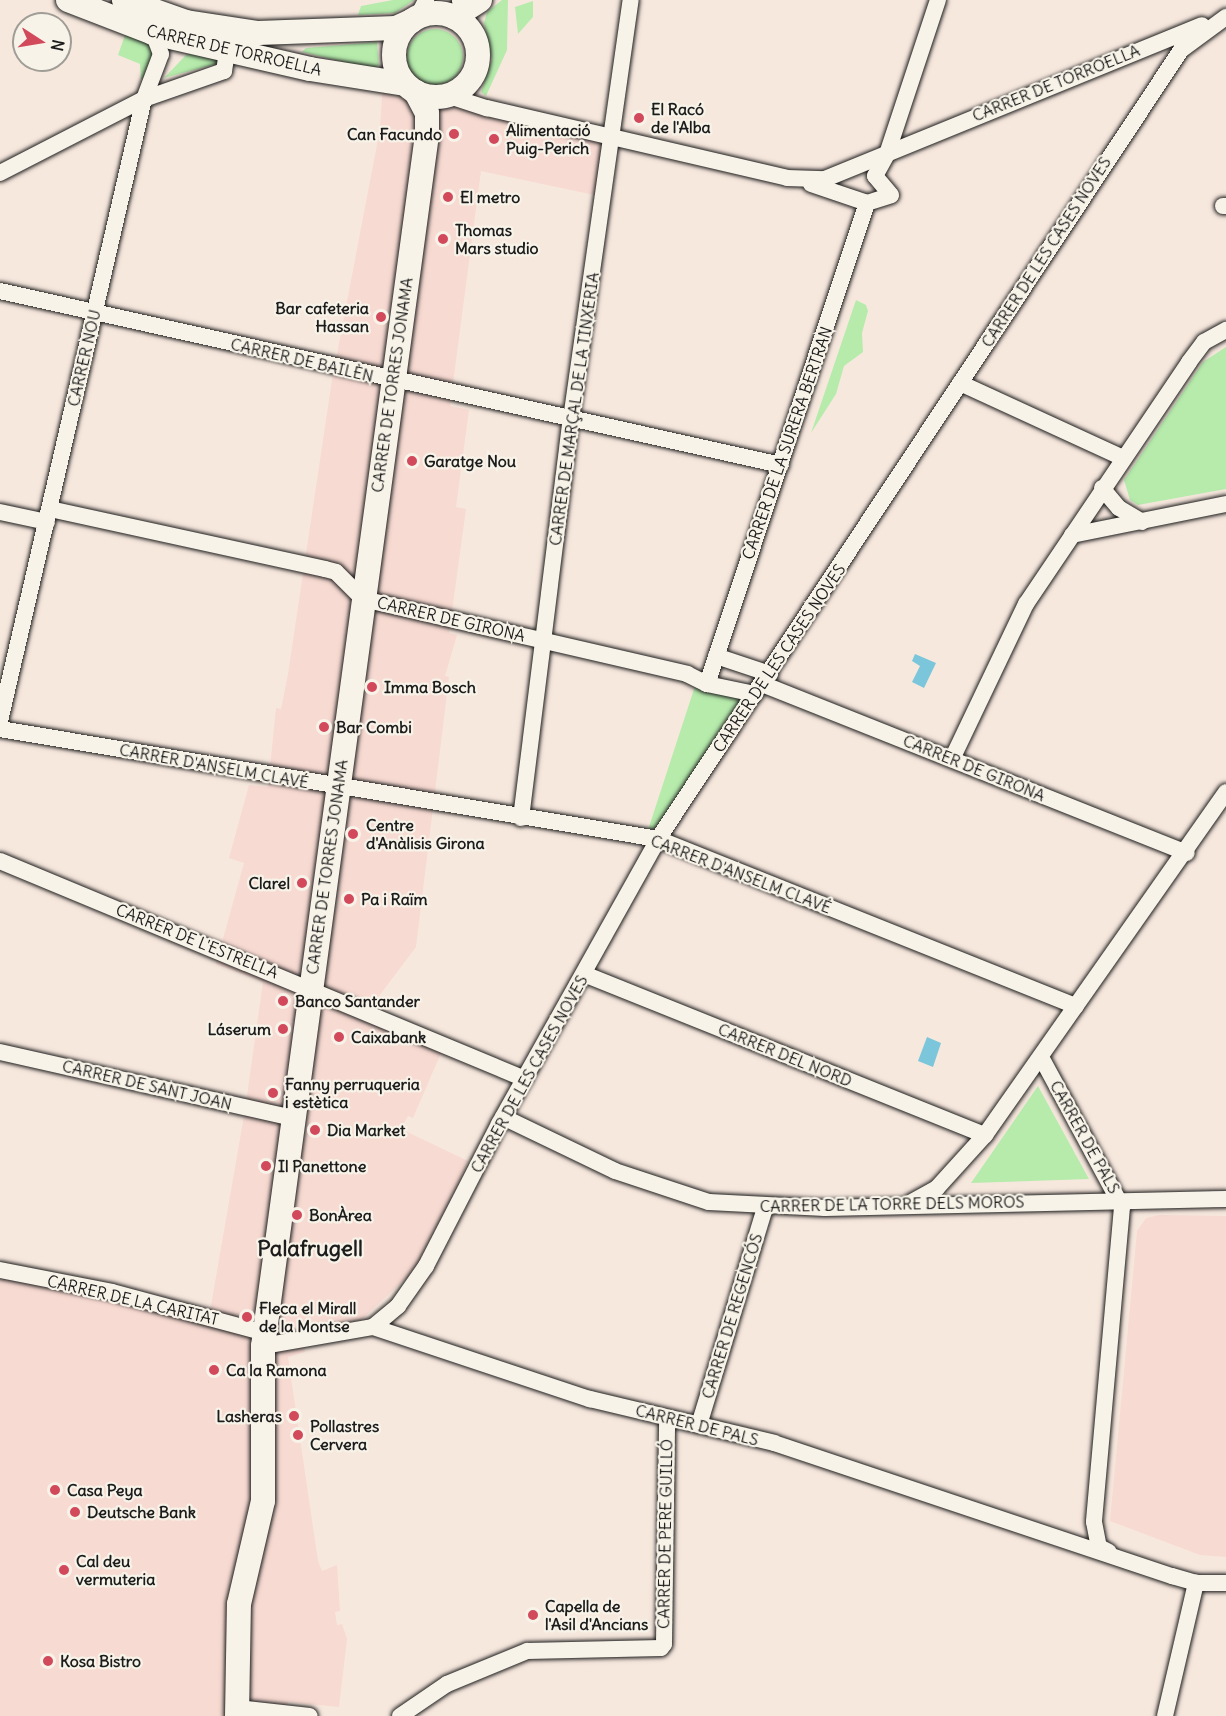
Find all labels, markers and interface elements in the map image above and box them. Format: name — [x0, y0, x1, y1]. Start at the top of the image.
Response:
north arrow — [12, 12, 72, 72]
street label: CARRER DE TORROELLA — [145, 20, 323, 80]
text: N — [47, 38, 69, 53]
street label: CARRER DE TORROELLA — [969, 41, 1143, 125]
place label: El Racó de l'Alba — [651, 99, 711, 137]
marker: El Racó de l'Alba — [632, 111, 646, 125]
place label: Alimentació Puig-Perich — [506, 120, 590, 158]
place label: Can Facundo — [347, 124, 442, 144]
marker: Can Facundo — [447, 127, 461, 141]
marker: Alimentació Puig-Perich — [487, 132, 501, 146]
street label: CARRER DE LES CASES NOVES — [977, 153, 1115, 351]
place label: El metro — [460, 187, 520, 207]
marker: El metro — [441, 190, 455, 204]
place label: Thomas Mars studio — [455, 220, 539, 258]
marker: Thomas Mars studio — [436, 232, 450, 246]
street label: CARRER DE MARÇAL DE LA TINXERIA — [545, 271, 603, 547]
street label: CARRER DE TORRES JONAMA — [367, 276, 417, 494]
place label: Bar cafeteria Hassan — [275, 298, 369, 336]
street label: CARRER NOU — [64, 308, 104, 408]
marker: Bar cafeteria Hassan — [374, 310, 388, 324]
street label: CARRER DE LA SURERA BERTRAN — [738, 324, 836, 562]
street label: CARRER DE BAILÈN — [229, 334, 375, 386]
place label: Garatge Nou — [424, 451, 516, 471]
marker: Garatge Nou — [405, 454, 419, 468]
street label: CARRER DE LES CASES NOVES — [709, 560, 849, 756]
street label: CARRER DE GIRONA — [375, 593, 527, 645]
place label: Imma Bosch — [384, 677, 476, 697]
marker: Imma Bosch — [365, 680, 379, 694]
place label: Bar Combi — [336, 717, 412, 737]
marker: Bar Combi — [317, 720, 331, 734]
street label: CARRER DE GIRONA — [900, 731, 1048, 805]
street label: CARRER D'ANSELM CLAVÉ — [118, 740, 310, 792]
street label: CARRER DE TORRES JONAMA — [302, 758, 352, 976]
place label: Centre d'Anàlisis Girona — [366, 815, 485, 853]
marker: Centre d'Anàlisis Girona — [344, 825, 362, 843]
street label: CARRER D'ANSELM CLAVÉ — [648, 831, 834, 917]
place label: Clarel — [248, 873, 290, 893]
marker: Clarel — [295, 876, 309, 890]
place label: Pa i Raïm — [361, 889, 427, 909]
marker: Pa i Raïm — [342, 892, 356, 906]
street label: CARRER DE L'ESTRELLA — [113, 900, 281, 982]
street label: CARRER DE LES CASES NOVES — [467, 972, 591, 1176]
place label: Banco Santander — [295, 991, 420, 1011]
marker: Banco Santander — [276, 994, 290, 1008]
place label: Láserum — [207, 1019, 271, 1039]
street label: CARRER DEL NORD — [715, 1019, 855, 1091]
marker: Láserum — [276, 1022, 290, 1036]
place label: Caixabank — [351, 1027, 426, 1047]
marker: Caixabank — [332, 1030, 346, 1044]
street label: CARRER DE SANT JOAN — [60, 1056, 234, 1114]
place label: Fanny perruqueria i estètica — [285, 1074, 420, 1112]
street label: CARRER DE PALS — [1046, 1077, 1124, 1197]
marker: Fanny perruqueria i estètica — [266, 1086, 280, 1100]
place label: Dia Market — [327, 1120, 405, 1140]
marker: Dia Market — [308, 1123, 322, 1137]
place label: Il Panettone — [278, 1156, 366, 1176]
marker: Il Panettone — [259, 1159, 273, 1173]
street label: CARRER DE LA TORRE DELS MOROS — [760, 1192, 1024, 1216]
place label: BonÀrea — [309, 1205, 372, 1225]
marker: BonÀrea — [290, 1208, 304, 1222]
street label: CARRER DE REGENCÓS — [698, 1231, 766, 1401]
district label: Palafrugell — [257, 1236, 363, 1262]
street label: CARRER DE LA CARITAT — [45, 1271, 221, 1329]
place label: Fleca el Mirall de la Montse — [259, 1298, 356, 1336]
marker: Fleca el Mirall de la Montse — [240, 1310, 254, 1324]
place label: Ca la Ramona — [226, 1360, 327, 1380]
marker: Ca la Ramona — [207, 1363, 221, 1377]
street label: CARRER DE PALS — [633, 1400, 761, 1450]
place label: Lasheras — [216, 1406, 282, 1426]
marker: Lasheras — [287, 1409, 301, 1423]
place label: Pollastres Cervera — [310, 1416, 379, 1454]
marker: Pollastres Cervera — [291, 1428, 305, 1442]
street label: CARRER DE PERE GUILLÓ — [654, 1439, 676, 1629]
place label: Casa Peya — [67, 1480, 143, 1500]
marker: Casa Peya — [48, 1483, 62, 1497]
place label: Deutsche Bank — [87, 1502, 196, 1522]
marker: Deutsche Bank — [68, 1505, 82, 1519]
place label: Cal deu vermuteria — [76, 1551, 155, 1589]
marker: Cal deu vermuteria — [57, 1563, 71, 1577]
place label: Capella de l'Asil d'Ancians — [545, 1596, 648, 1634]
marker: Capella de l'Asil d'Ancians — [526, 1608, 540, 1622]
place label: Kosa Bistro — [60, 1651, 141, 1671]
marker: Kosa Bistro — [41, 1654, 55, 1668]

